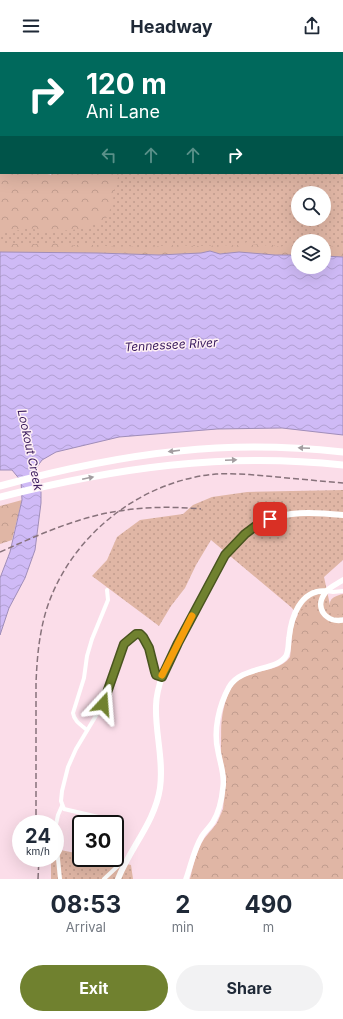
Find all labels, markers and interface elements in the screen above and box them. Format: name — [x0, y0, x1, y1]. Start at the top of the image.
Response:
icon: menu — [20, 15, 42, 37]
icon: share — [301, 15, 323, 37]
text: Headway — [130, 16, 213, 37]
text: 120 m — [86, 67, 167, 101]
icon: right — [20, 68, 72, 120]
text: Ani Lane — [86, 101, 160, 122]
icon: left — [98, 144, 120, 166]
icon: ahead — [140, 144, 162, 166]
icon: ahead — [182, 144, 204, 166]
icon: right — [224, 144, 246, 166]
map controls — [291, 186, 331, 274]
button: search — [291, 186, 331, 226]
button: layers — [291, 234, 331, 274]
water label: Tennessee River — [124, 335, 218, 354]
water label: Lookout Creek — [15, 408, 46, 492]
one-way arrow — [297, 445, 310, 451]
one-way arrow — [168, 448, 180, 454]
one-way arrow — [225, 457, 238, 463]
one-way arrow — [82, 474, 94, 480]
pin — [253, 502, 287, 536]
icon: arrive — [259, 508, 281, 530]
position arrow — [82, 683, 124, 725]
speed limit sign: 30 — [72, 815, 124, 867]
text: 24 — [25, 824, 51, 848]
text: km/h — [26, 845, 50, 857]
text: 08:53 — [51, 890, 121, 919]
text: 2 — [175, 890, 190, 919]
text: 490 — [244, 890, 292, 919]
text: Arrival — [66, 919, 106, 935]
text: min — [172, 919, 194, 935]
text: m — [263, 919, 274, 935]
button: Exit — [20, 965, 168, 1011]
button: Share — [176, 965, 323, 1011]

